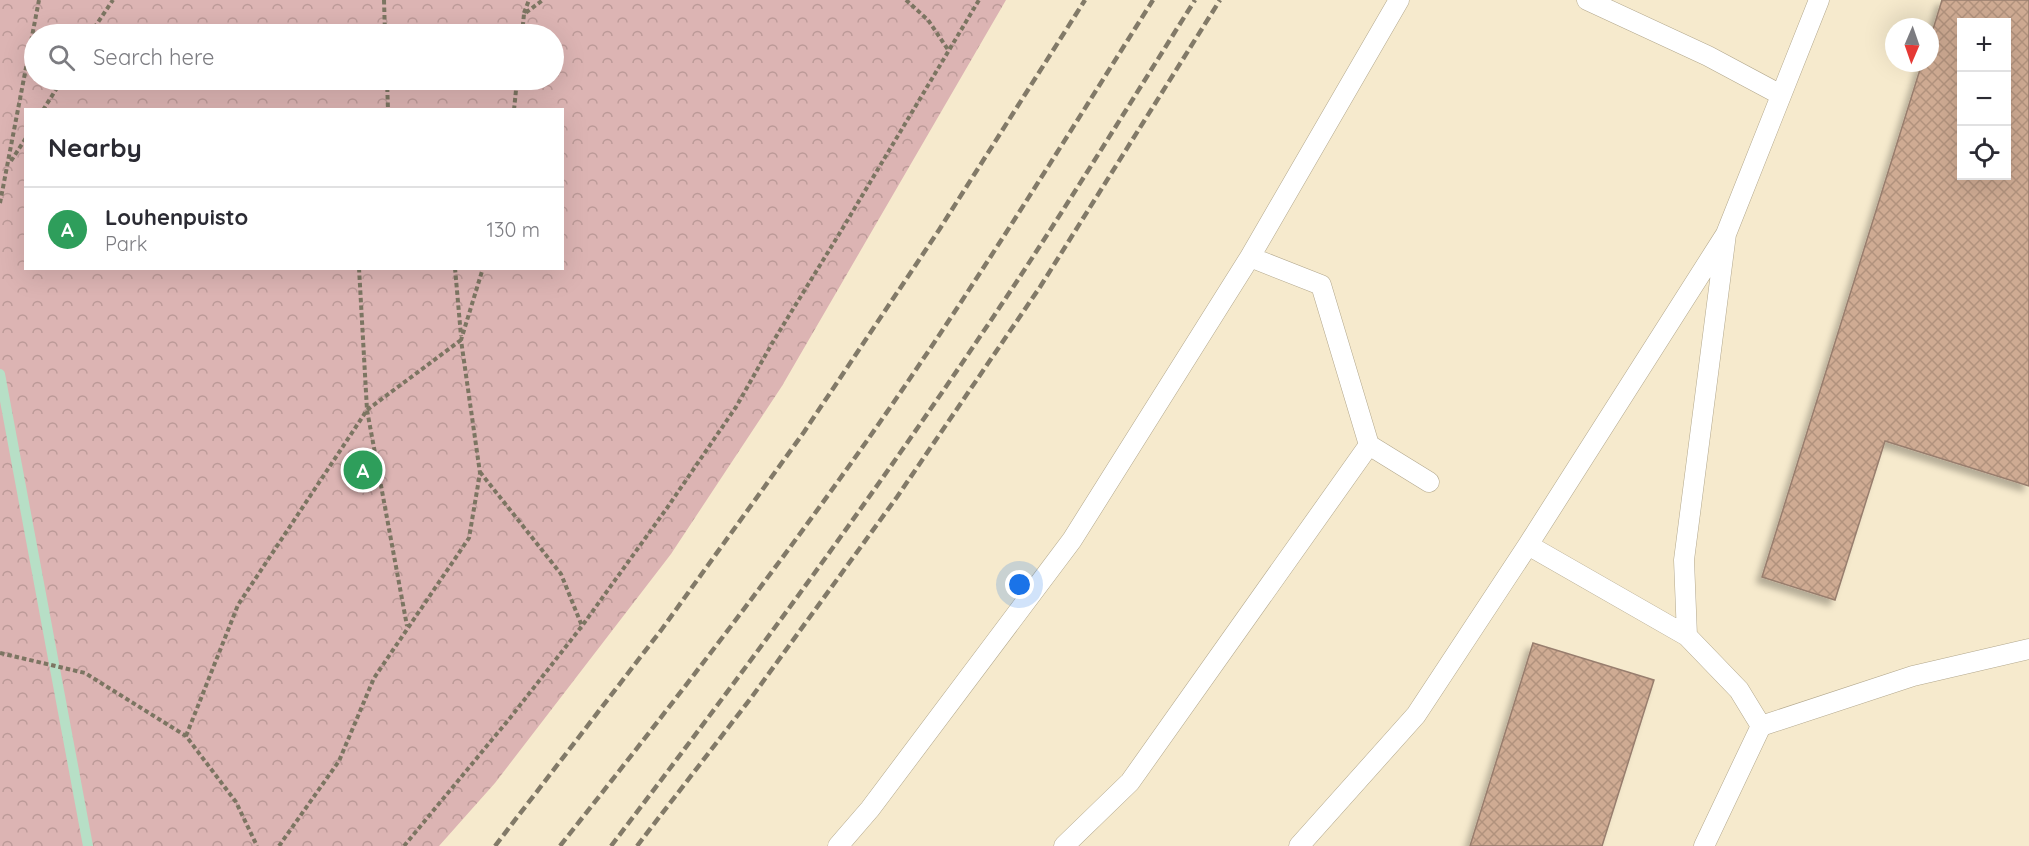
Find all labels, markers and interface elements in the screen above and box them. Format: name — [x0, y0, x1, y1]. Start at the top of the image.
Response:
north arrow — [1885, 18, 1939, 72]
map controls — [1957, 18, 2011, 180]
button: + — [1957, 18, 2011, 72]
search box — [24, 24, 564, 90]
icon: search — [45, 41, 78, 74]
text: Search here — [93, 43, 214, 71]
button: − — [1957, 72, 2011, 126]
button: locate — [1957, 126, 2011, 180]
text: Nearby — [48, 131, 142, 164]
text: Louhenpuisto — [105, 203, 248, 231]
text: A — [61, 217, 74, 242]
text: 130 m — [487, 217, 540, 242]
text: Park — [105, 231, 147, 256]
pin: A — [344, 448, 382, 492]
your location — [1005, 570, 1034, 599]

